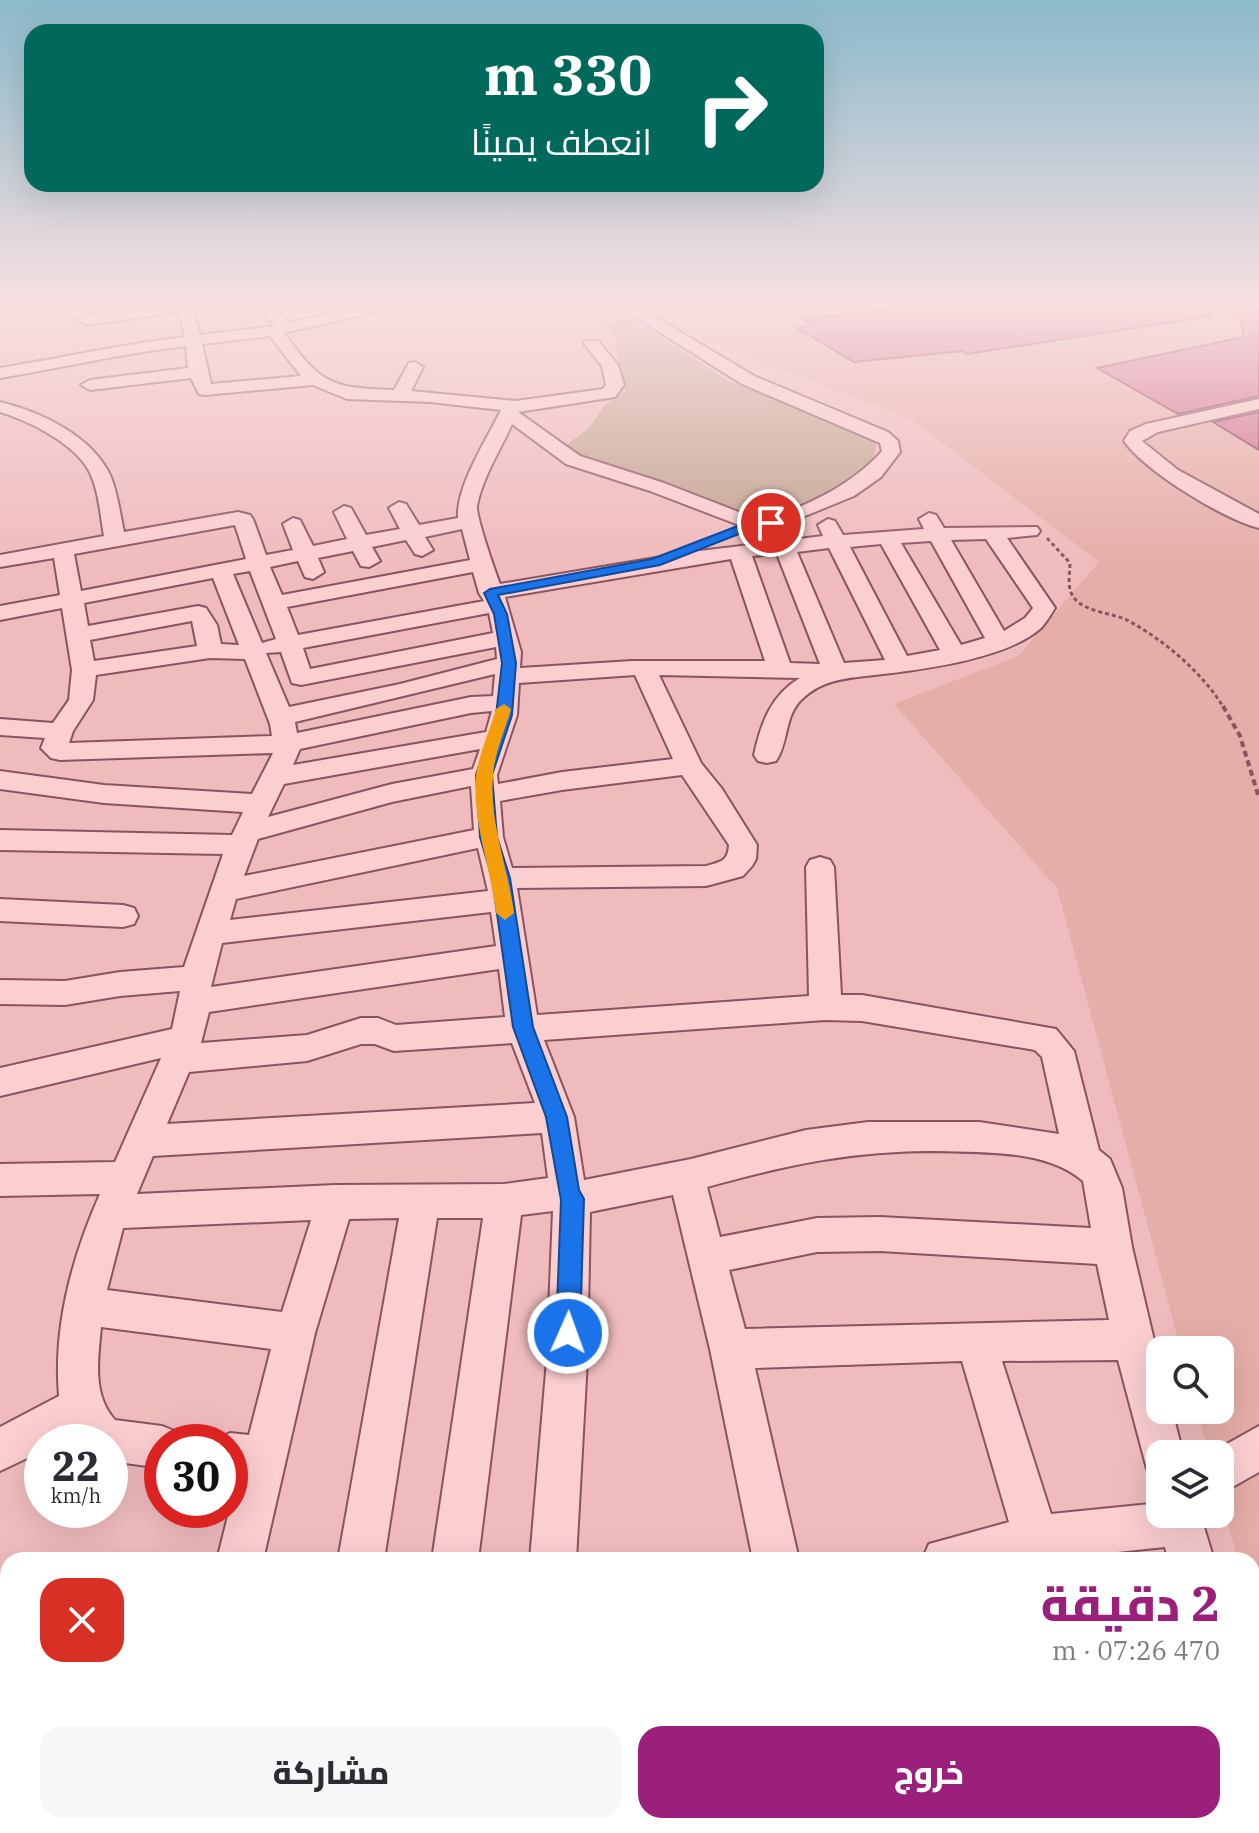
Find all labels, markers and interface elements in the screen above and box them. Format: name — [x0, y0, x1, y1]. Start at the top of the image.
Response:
text: 330 m — [484, 38, 652, 110]
icon: right — [680, 56, 784, 160]
text: انعطف يمينًا — [471, 118, 652, 165]
pin — [737, 489, 805, 557]
icon: arrive — [749, 501, 793, 545]
position arrow — [526, 1291, 610, 1375]
map controls — [1146, 1336, 1234, 1528]
button: search — [1146, 1336, 1234, 1424]
speed limit sign: 30 — [144, 1424, 248, 1528]
text: 22 — [52, 1440, 100, 1492]
button: layers — [1146, 1440, 1234, 1528]
text: km/h — [51, 1482, 101, 1509]
text: 2 دقيقة — [1041, 1572, 1220, 1634]
button: close — [40, 1578, 124, 1662]
text: 470 m · 07:26 — [1052, 1633, 1220, 1667]
button: مشاركة — [40, 1726, 622, 1818]
button: خروج — [638, 1726, 1220, 1818]

